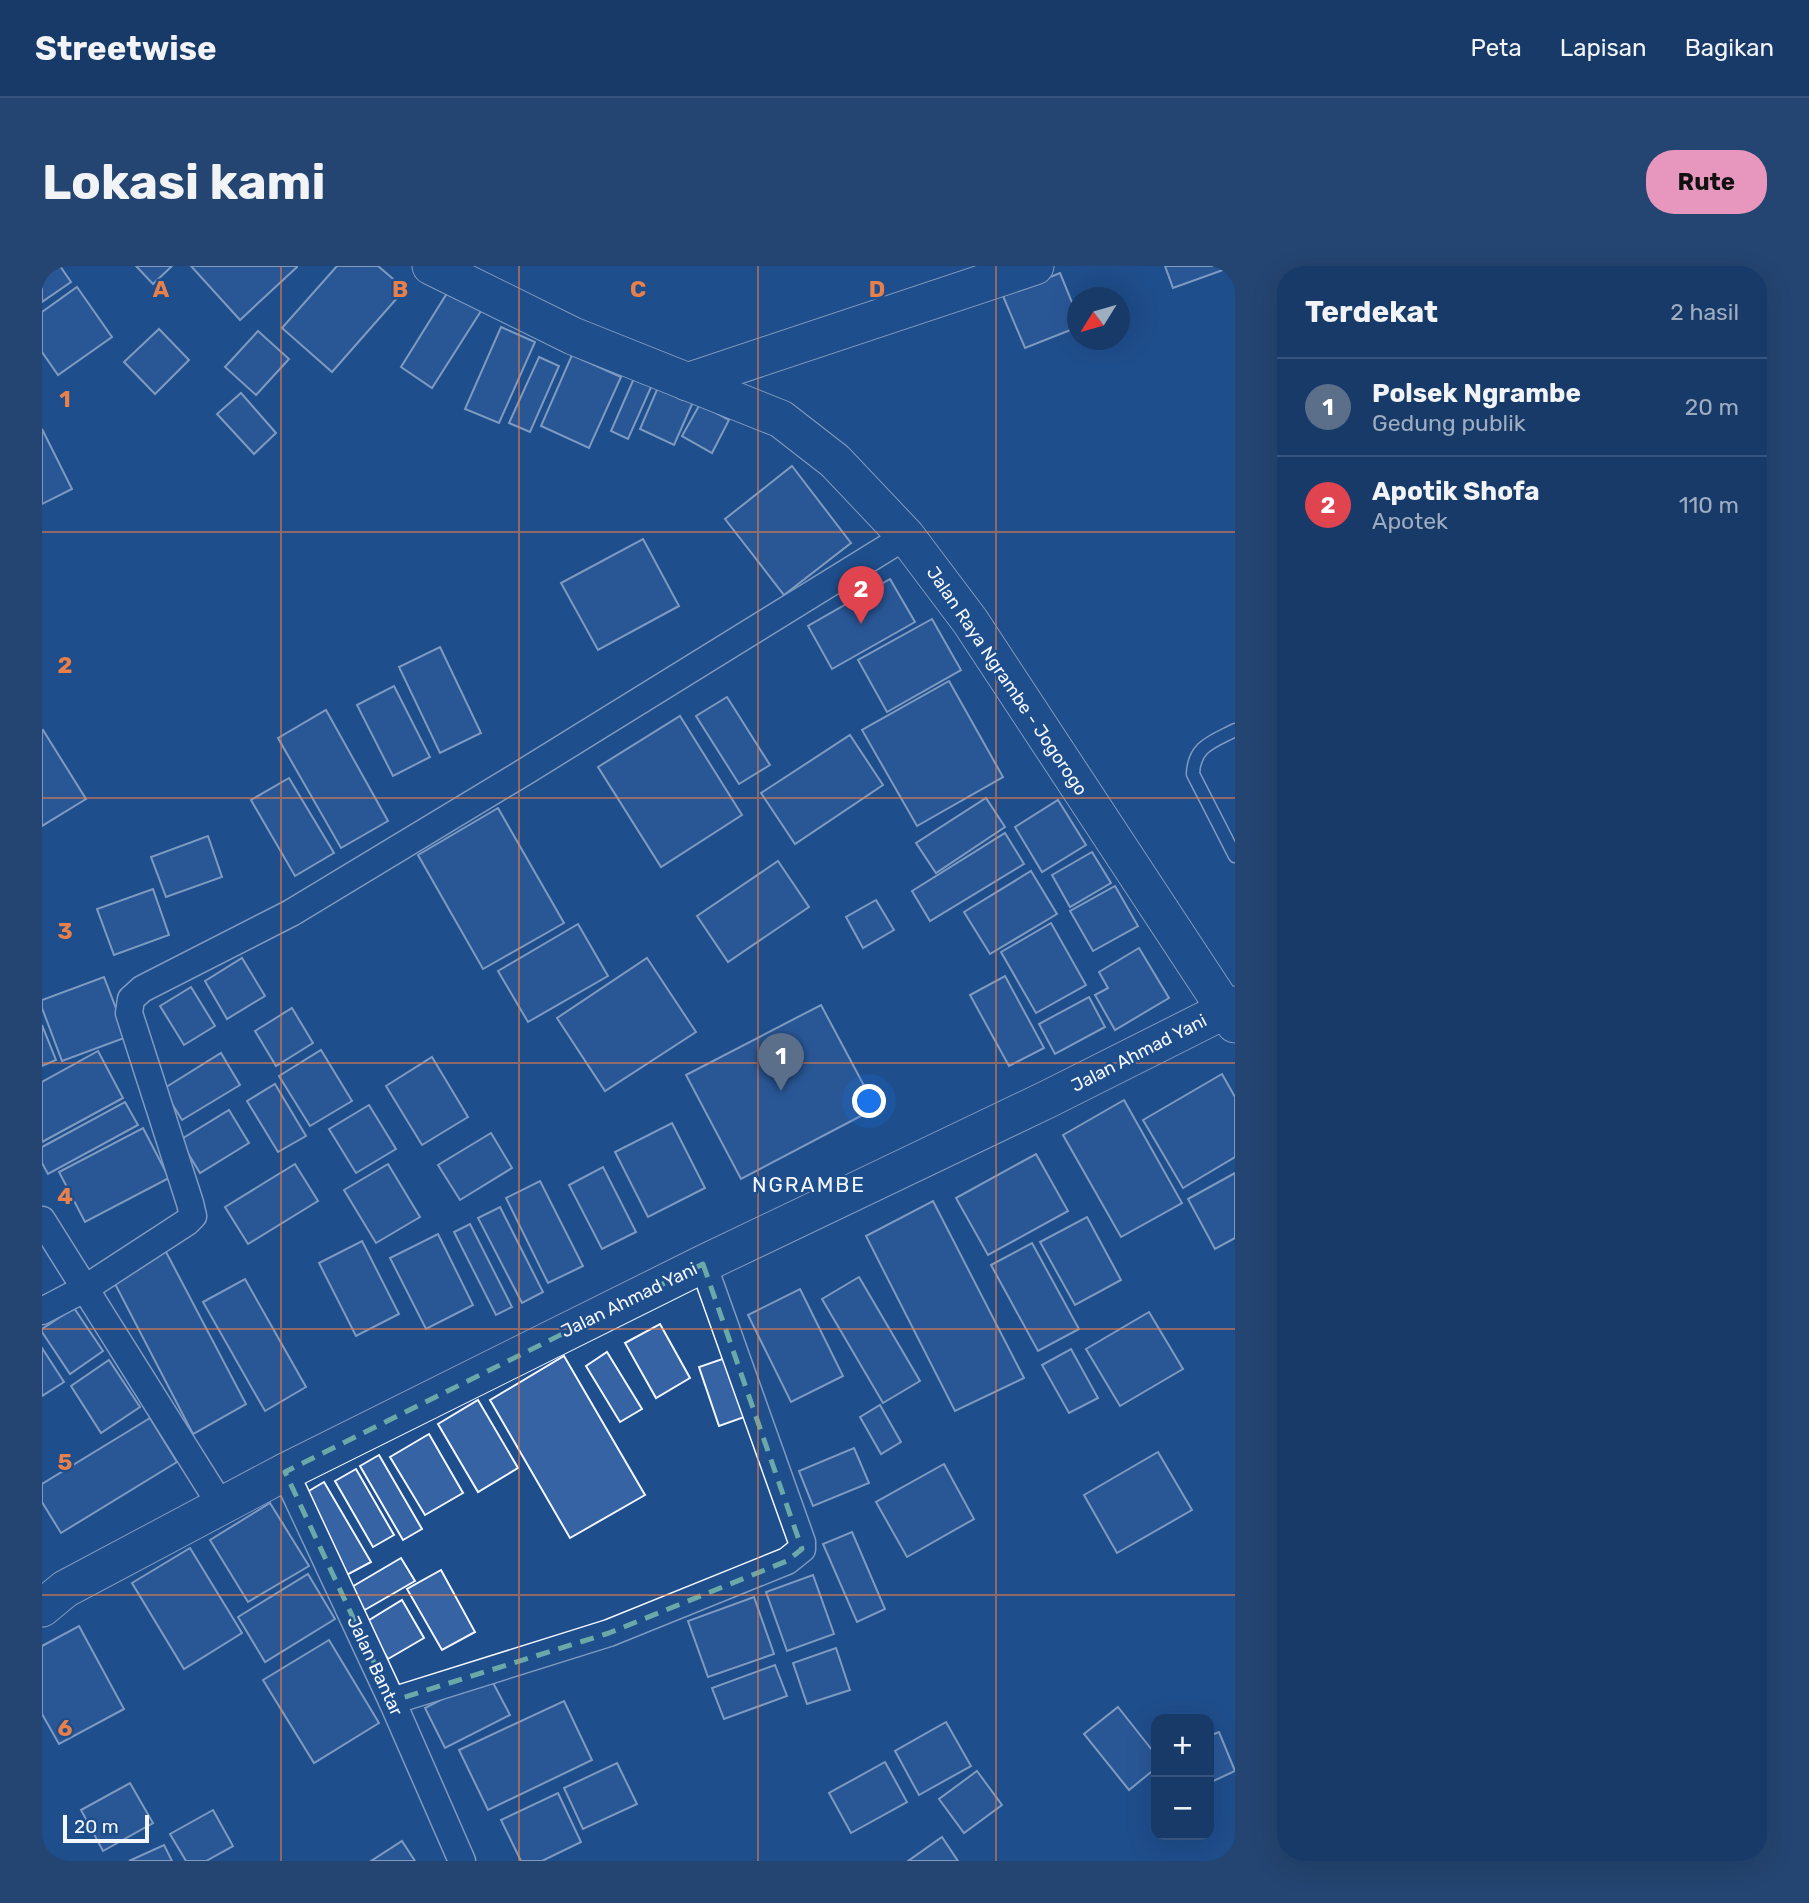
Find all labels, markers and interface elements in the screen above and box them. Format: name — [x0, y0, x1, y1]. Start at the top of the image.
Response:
text: Streetwise — [35, 29, 217, 68]
text: Peta — [1470, 34, 1522, 62]
text: Lapisan — [1560, 34, 1647, 62]
text: Bagikan — [1685, 34, 1774, 62]
button: Rute — [1646, 150, 1767, 214]
text: Lokasi kami — [42, 153, 326, 211]
text: A — [153, 275, 170, 303]
text: B — [392, 275, 408, 303]
text: C — [630, 275, 646, 303]
text: D — [869, 275, 885, 303]
north arrow — [1067, 287, 1130, 350]
text: Terdekat — [1305, 294, 1438, 330]
text: 2 hasil — [1670, 298, 1739, 326]
text: Polsek Ngrambe — [1372, 378, 1581, 409]
text: 1 — [59, 385, 71, 413]
text: 1 — [1322, 393, 1334, 421]
text: 20 m — [1685, 393, 1739, 421]
text: Gedung publik — [1372, 409, 1526, 437]
text: Apotik Shofa — [1372, 476, 1540, 507]
text: 2 — [1321, 491, 1335, 519]
text: 110 m — [1679, 491, 1739, 519]
text: Apotek — [1372, 507, 1448, 535]
street label: Jalan Raya Ngrambe - Jogorogo — [922, 562, 1092, 800]
pin: 2 — [838, 566, 884, 624]
text: 2 — [58, 651, 72, 679]
text: 3 — [57, 917, 73, 945]
street label: Jalan Ahmad Yani — [1068, 1009, 1210, 1097]
pin: 1 — [758, 1033, 804, 1091]
your location — [852, 1084, 886, 1118]
district label: NGRAMBE — [752, 1172, 866, 1197]
text: 4 — [57, 1182, 73, 1210]
street label: Jalan Ahmad Yani — [557, 1257, 701, 1343]
text: 5 — [58, 1448, 73, 1476]
street label: Jalan Bantar — [342, 1613, 408, 1719]
text: 6 — [58, 1714, 73, 1742]
map controls — [1151, 1714, 1214, 1840]
button: + — [1151, 1714, 1214, 1777]
button: − — [1151, 1777, 1214, 1840]
scale bar — [63, 1812, 149, 1844]
text: 20 m — [74, 1815, 119, 1838]

